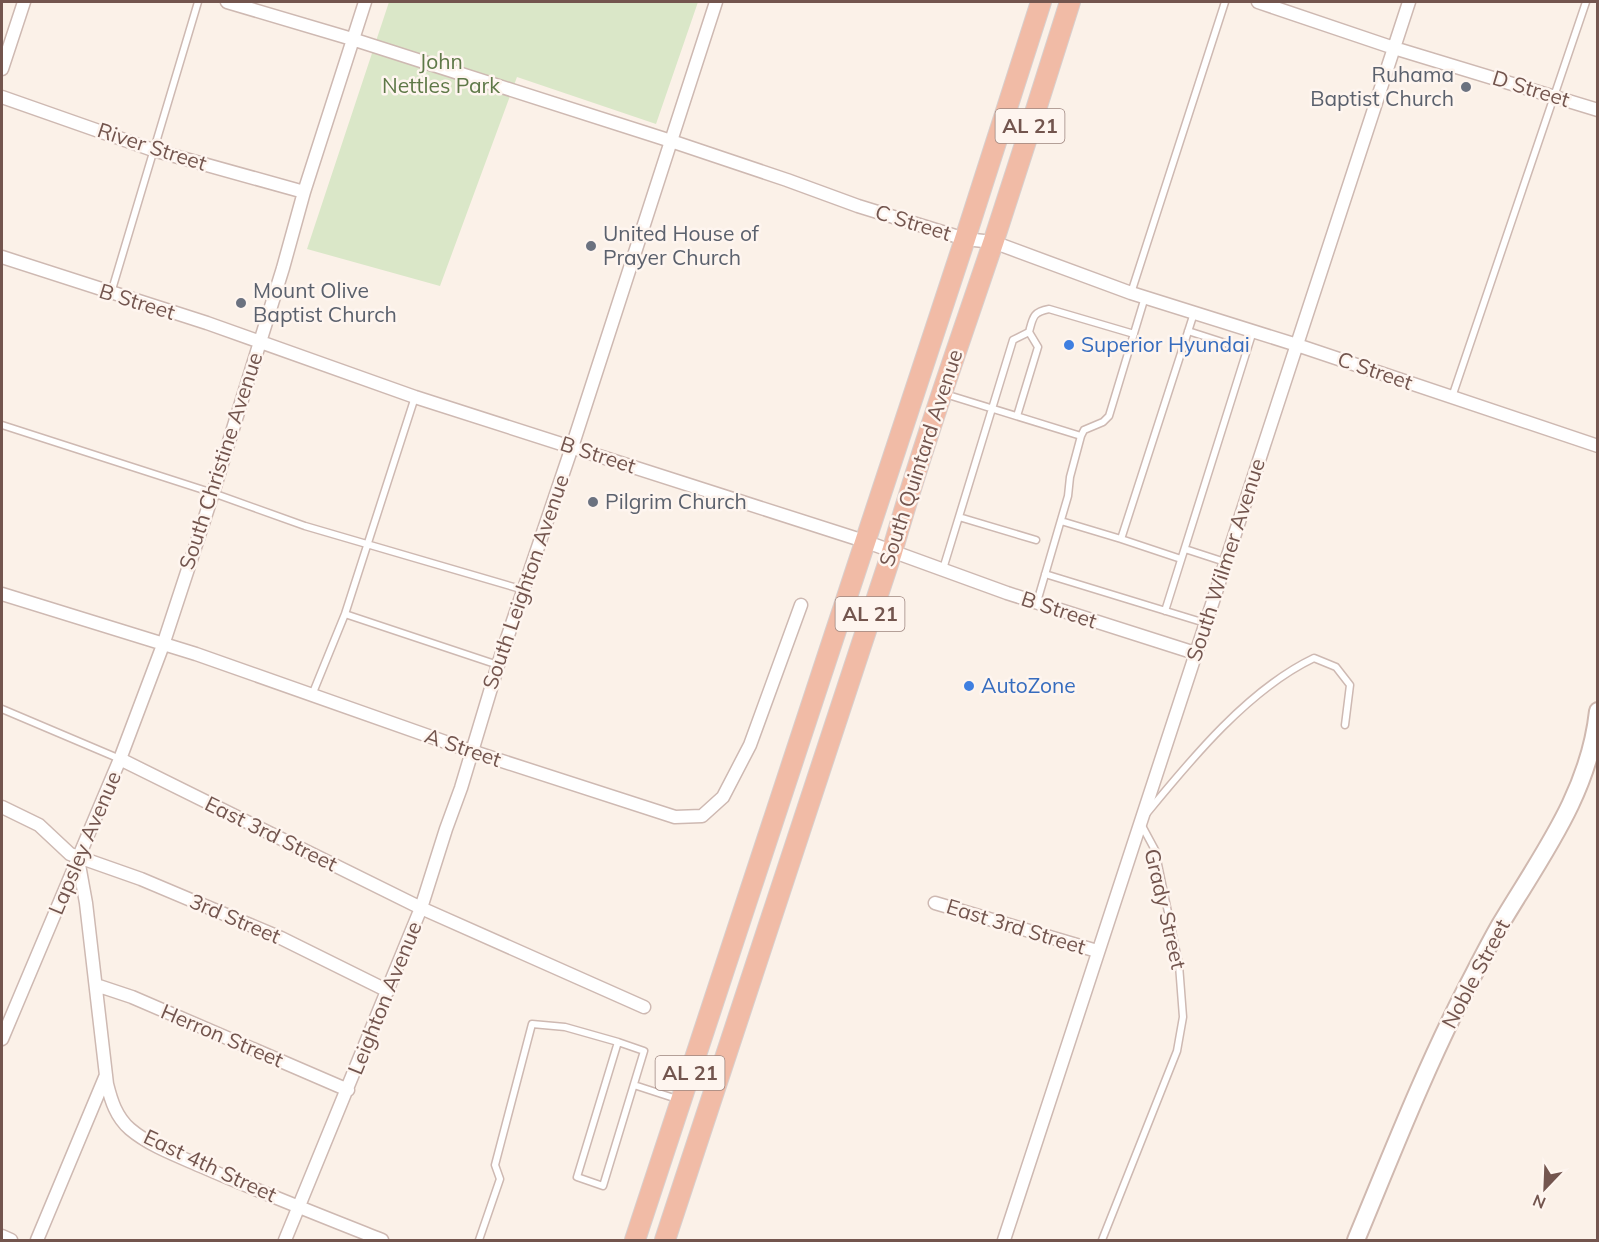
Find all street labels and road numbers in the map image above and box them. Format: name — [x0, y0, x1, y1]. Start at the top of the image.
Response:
street label: D Street — [1490, 64, 1573, 112]
road number: AL 21 — [996, 109, 1064, 143]
street label: River Street — [94, 116, 210, 176]
street label: C Street — [872, 198, 954, 246]
street label: B Street — [96, 277, 178, 325]
street label: C Street — [1334, 345, 1416, 395]
street label: South Quintard Avenue — [873, 346, 967, 569]
street label: South Christine Avenue — [173, 349, 267, 572]
street label: B Street — [557, 430, 639, 478]
street label: South Wilmer Avenue — [1180, 455, 1270, 664]
street label: South Leighton Avenue — [476, 471, 574, 692]
street label: B Street — [1018, 585, 1100, 633]
road number: AL 21 — [836, 597, 904, 631]
street label: A Street — [422, 722, 505, 772]
street label: Lapsley Avenue — [42, 767, 126, 918]
street label: East 3rd Street — [201, 790, 342, 876]
street label: Grady Street — [1139, 846, 1192, 972]
street label: 3rd Street — [186, 887, 285, 949]
street label: East 3rd Street — [944, 893, 1089, 960]
street label: Noble Street — [1435, 914, 1515, 1033]
street label: Leighton Avenue — [342, 917, 427, 1078]
street label: Herron Street — [157, 998, 288, 1073]
road number: AL 21 — [656, 1056, 724, 1090]
street label: East 4th Street — [140, 1123, 281, 1207]

